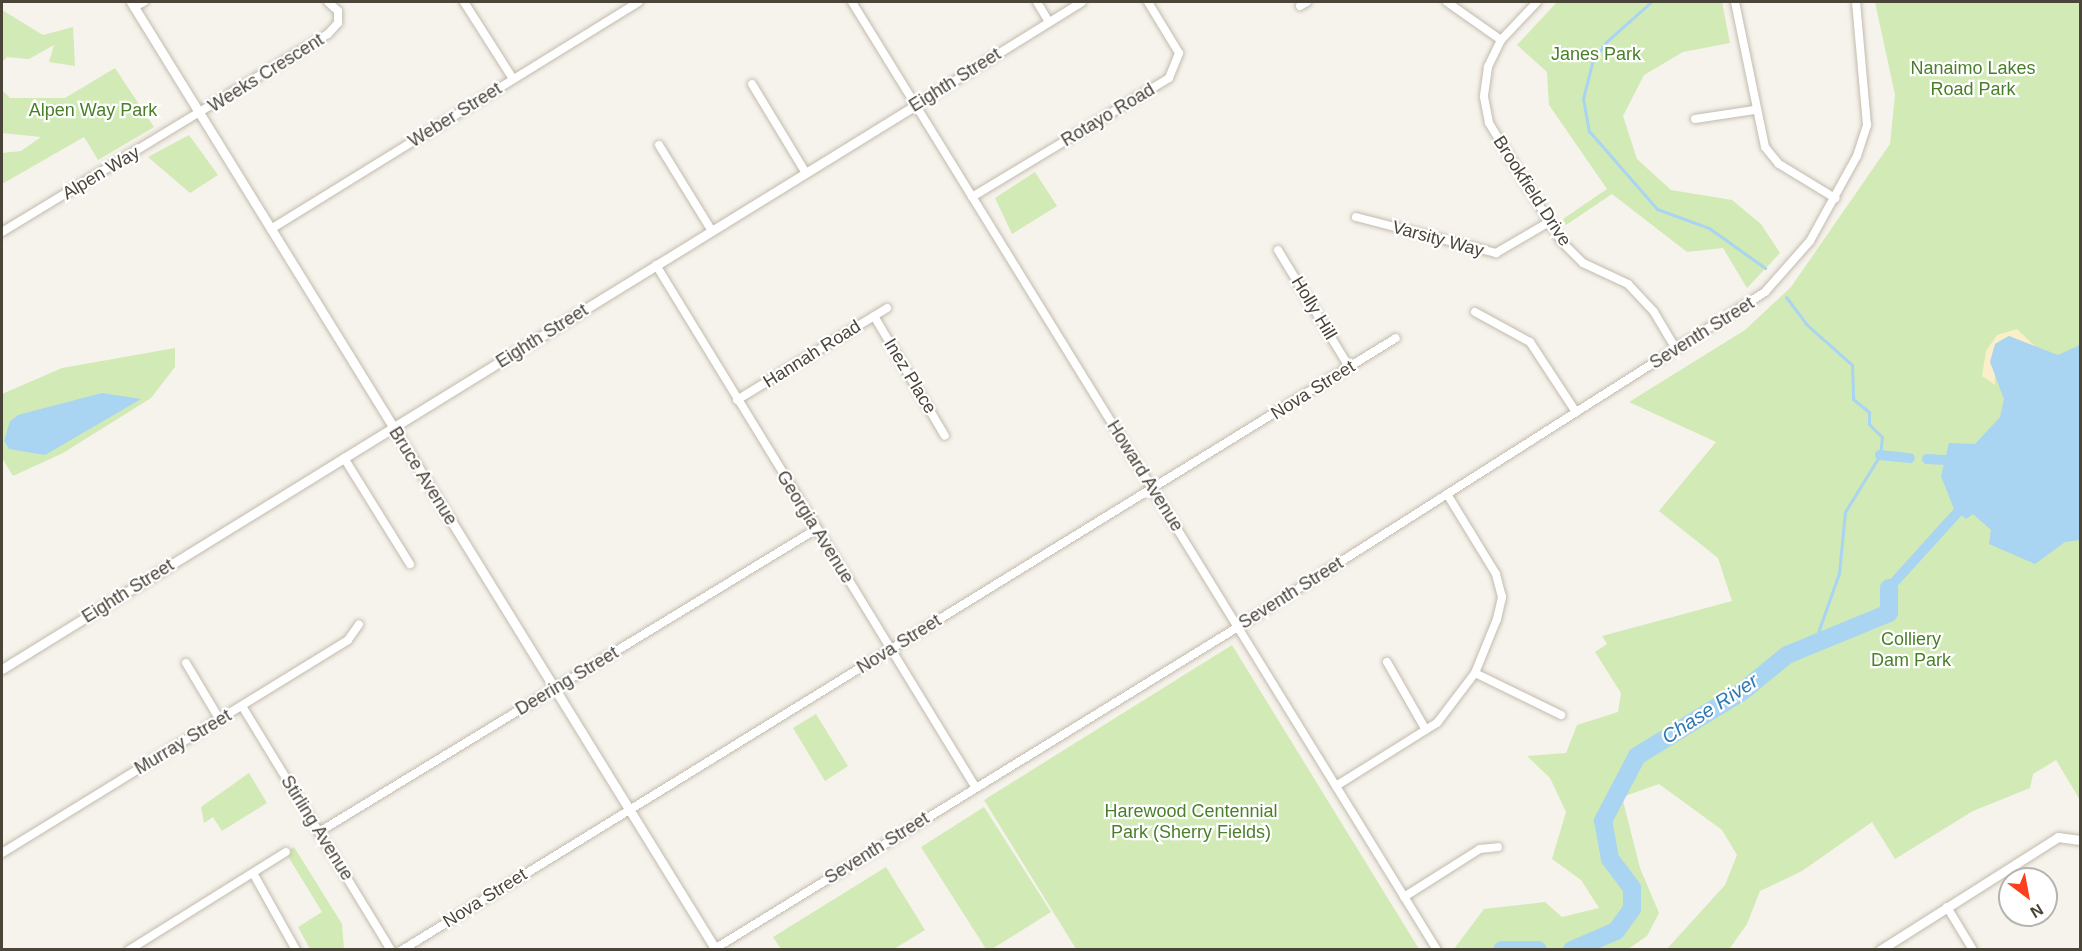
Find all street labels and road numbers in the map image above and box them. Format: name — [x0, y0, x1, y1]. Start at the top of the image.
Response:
street label: Weeks Crescent — [204, 29, 328, 117]
street label: Eighth Street — [905, 43, 1005, 117]
street label: Weber Street — [404, 78, 506, 152]
street label: Rotayo Road — [1057, 79, 1159, 151]
street label: Brookfield Drive — [1488, 132, 1576, 250]
street label: Alpen Way — [58, 142, 144, 204]
street label: Varsity Way — [1390, 216, 1486, 262]
street label: Holly Hill — [1287, 272, 1341, 344]
street label: Seventh Street — [1646, 292, 1758, 374]
street label: Eighth Street — [492, 299, 592, 373]
street label: Hannah Road — [759, 315, 865, 393]
street label: Inez Place — [879, 334, 941, 418]
street label: Nova Street — [1267, 356, 1359, 424]
street label: Howard Avenue — [1102, 416, 1188, 536]
street label: Bruce Avenue — [384, 422, 462, 530]
street label: Georgia Avenue — [771, 466, 859, 588]
street label: Seventh Street — [1235, 552, 1347, 634]
street label: Eighth Street — [78, 554, 178, 628]
street label: Nova Street — [853, 610, 945, 678]
street label: Deering Street — [512, 642, 622, 720]
street label: Murray Street — [131, 705, 235, 779]
street label: Stirling Avenue — [276, 771, 358, 885]
street label: Seventh Street — [821, 807, 933, 889]
street label: Nova Street — [439, 864, 531, 932]

